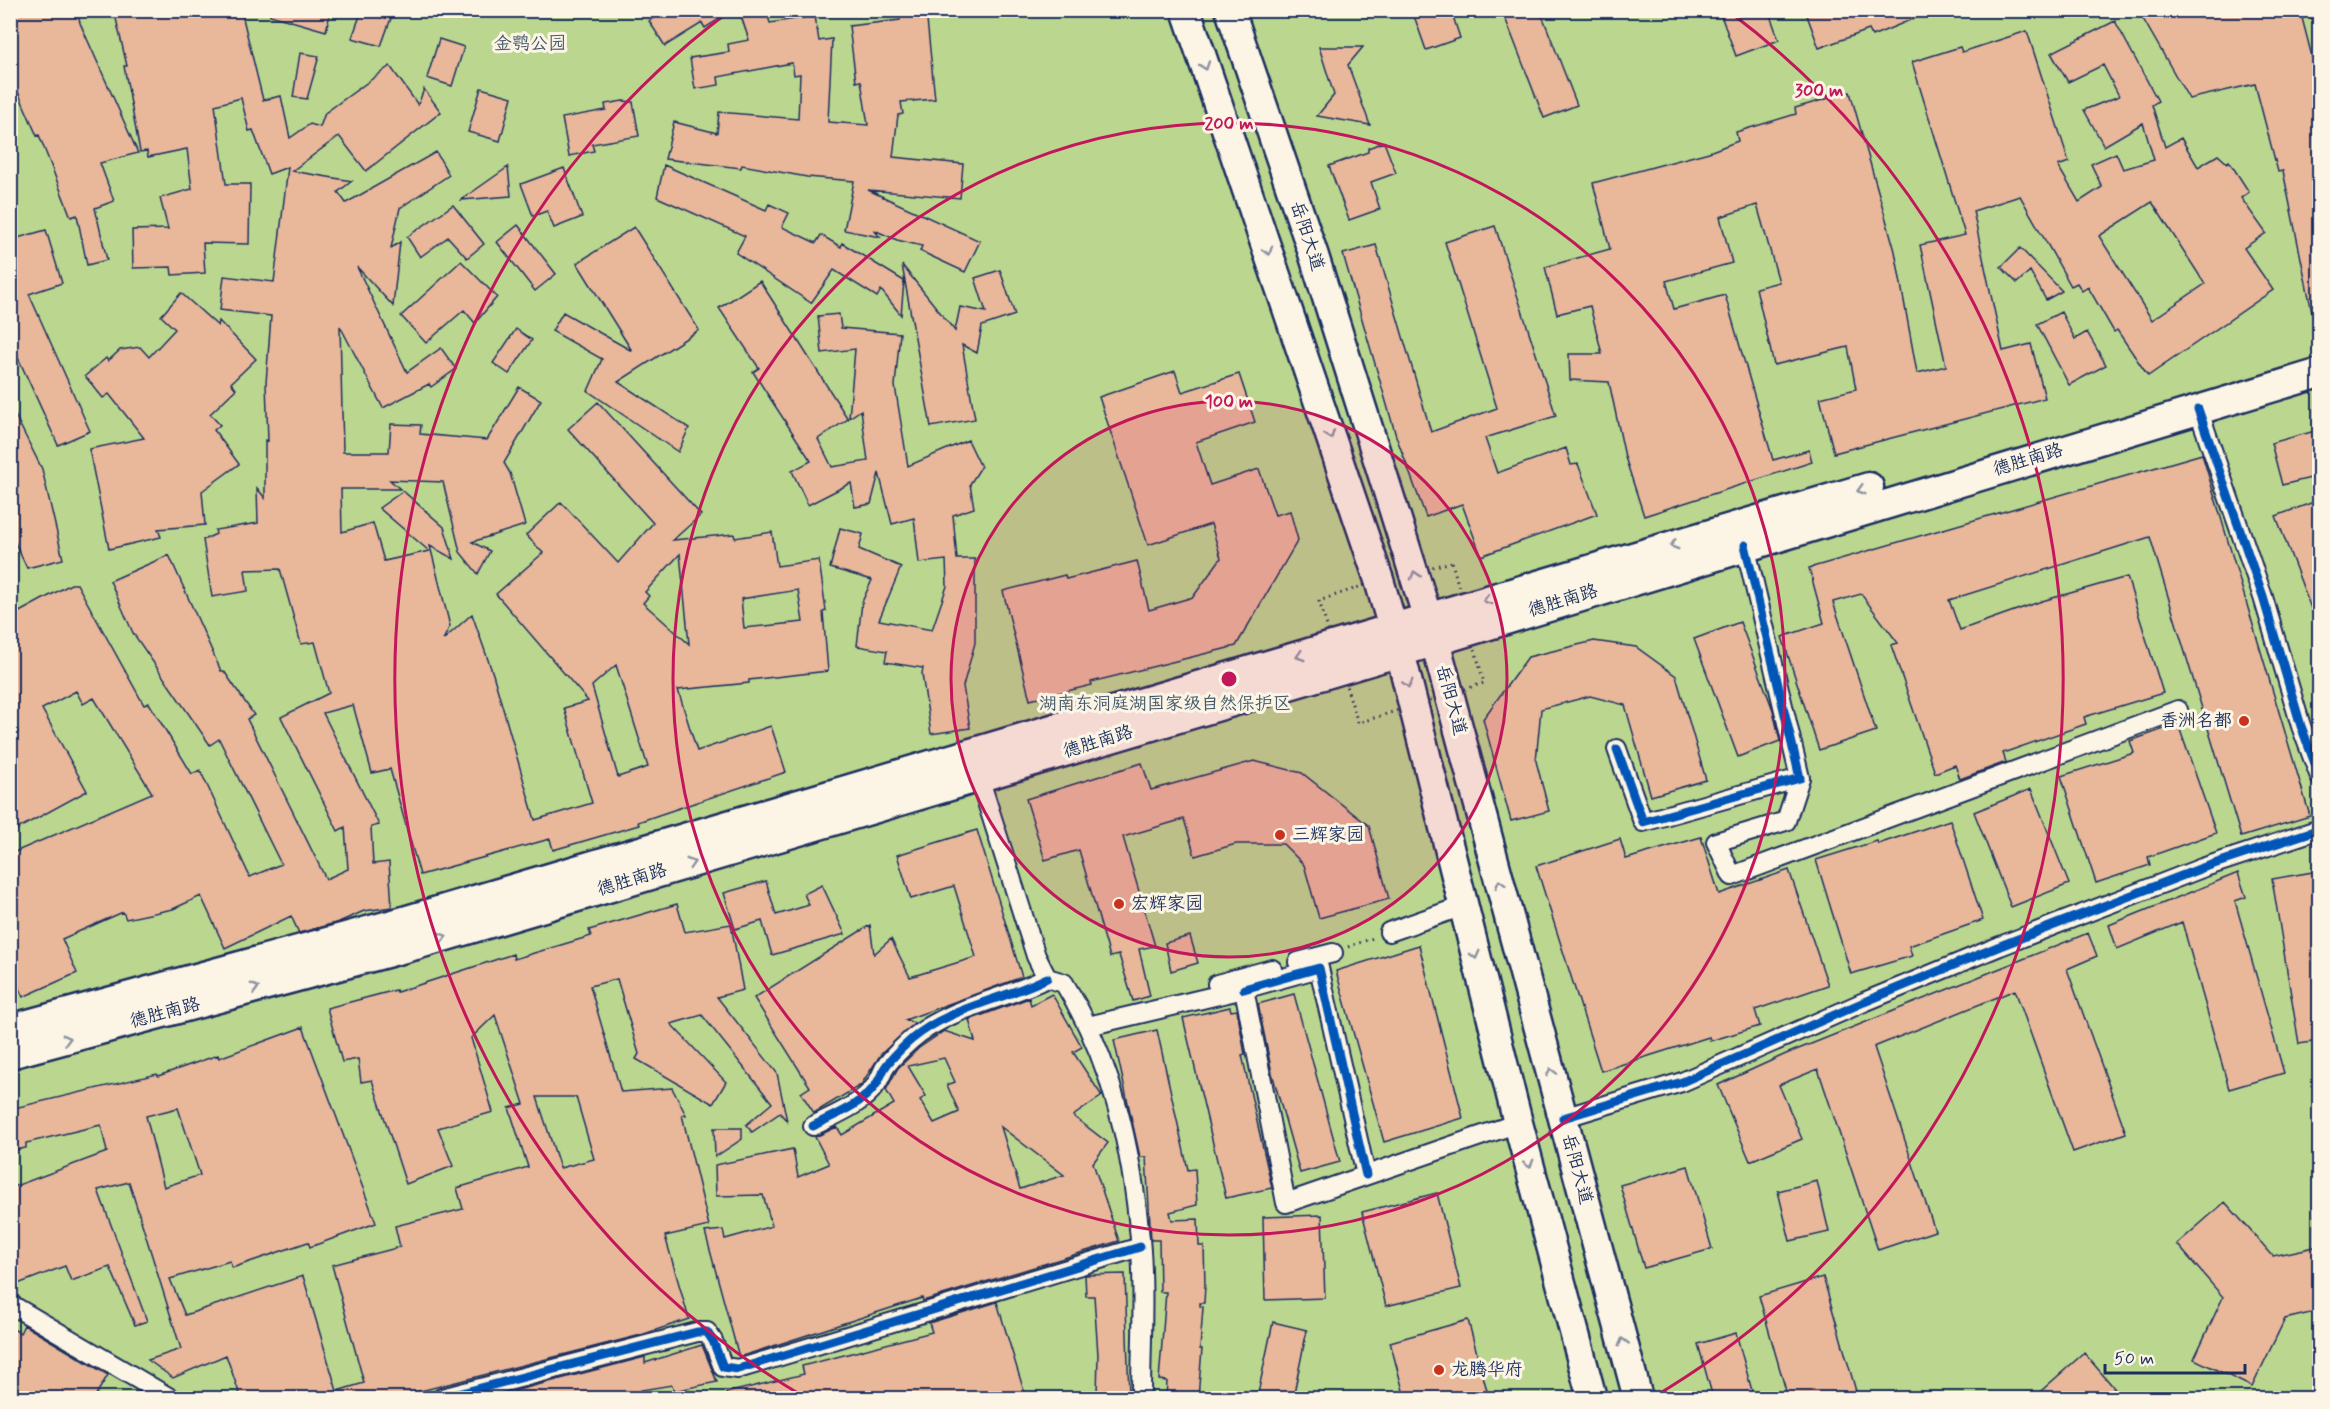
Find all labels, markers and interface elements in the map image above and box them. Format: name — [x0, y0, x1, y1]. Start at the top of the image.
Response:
park label: 金鹗公园 — [494, 32, 566, 56]
one-way arrow — [1198, 60, 1211, 71]
text: 300 m — [1795, 79, 1843, 103]
text: 200 m — [1204, 112, 1254, 136]
street label: 岳阳大道 — [1284, 198, 1330, 274]
one-way arrow — [1260, 245, 1273, 256]
text: 100 m — [1205, 390, 1253, 414]
one-way arrow — [1323, 429, 1336, 440]
street label: 德胜南路 — [1990, 438, 2066, 482]
one-way arrow — [1856, 483, 1867, 495]
one-way arrow — [1669, 538, 1680, 550]
one-way arrow — [1409, 570, 1422, 581]
street label: 德胜南路 — [1525, 579, 1601, 623]
one-way arrow — [1482, 593, 1493, 605]
one-way arrow — [1295, 649, 1306, 661]
street label: 岳阳大道 — [1430, 662, 1472, 738]
centre of rings — [1219, 669, 1239, 689]
one-way arrow — [1400, 679, 1413, 689]
park label: 湖南东洞庭湖国家级自然保护区 — [1039, 692, 1291, 716]
place label: 香洲名都 — [2160, 709, 2232, 733]
marker: 香洲名都 — [2237, 714, 2251, 728]
street label: 德胜南路 — [1060, 720, 1136, 764]
place label: 三辉家园 — [1292, 823, 1364, 847]
marker: 三辉家园 — [1273, 828, 1287, 842]
street label: 德胜南路 — [594, 858, 670, 902]
one-way arrow — [685, 858, 696, 870]
one-way arrow — [1495, 879, 1508, 889]
place label: 宏辉家园 — [1131, 892, 1203, 916]
marker: 宏辉家园 — [1112, 897, 1126, 911]
one-way arrow — [437, 932, 448, 944]
one-way arrow — [1468, 949, 1480, 960]
one-way arrow — [249, 983, 260, 995]
street label: 德胜南路 — [127, 992, 203, 1034]
one-way arrow — [61, 1034, 72, 1046]
one-way arrow — [1546, 1068, 1558, 1078]
street label: 岳阳大道 — [1556, 1131, 1598, 1207]
one-way arrow — [1522, 1158, 1534, 1169]
one-way arrow — [1618, 1337, 1631, 1347]
scale bar — [2105, 1337, 2244, 1375]
text: 50 m — [2114, 1347, 2154, 1371]
place label: 龙腾华府 — [1451, 1358, 1523, 1382]
marker: 龙腾华府 — [1432, 1363, 1446, 1377]

